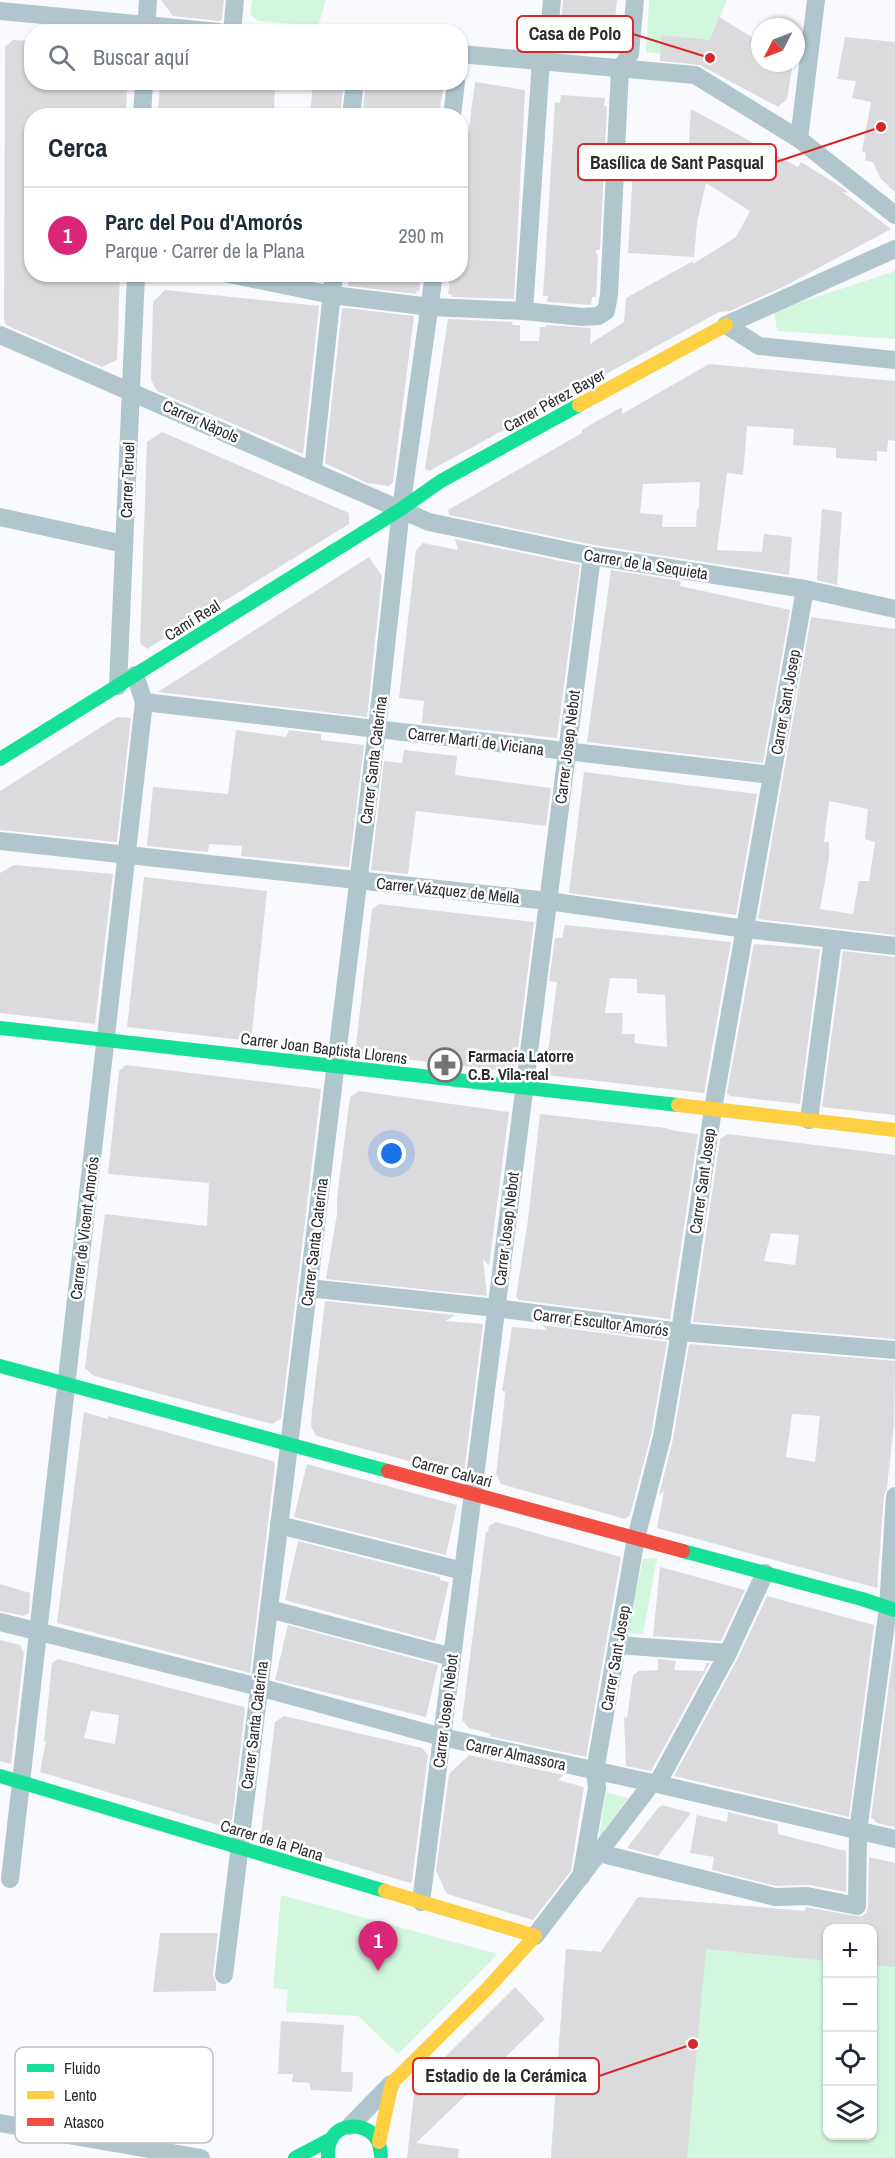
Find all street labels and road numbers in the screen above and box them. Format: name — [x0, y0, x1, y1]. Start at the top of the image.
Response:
street label: Carrer Pérez Bayer — [499, 363, 609, 437]
street label: Carrer Nàpols — [159, 394, 243, 448]
street label: Carrer Teruel — [115, 441, 139, 519]
street label: Carrer de la Sequieta — [582, 543, 710, 585]
street label: Camí Real — [160, 594, 224, 646]
street label: Carrer Sant Josep — [765, 648, 805, 756]
street label: Carrer Josep Nebot — [549, 688, 585, 805]
street label: Carrer Santa Caterina — [354, 694, 392, 825]
street label: Carrer Martí de Viciana — [407, 722, 546, 760]
street label: Carrer Vázquez de Mella — [375, 872, 522, 909]
street label: Carrer Joan Baptista Llorens — [239, 1027, 409, 1069]
street label: Carrer Sant Josep — [684, 1127, 720, 1235]
street label: Carrer de Vicent Amorós — [64, 1155, 104, 1301]
street label: Carrer Josep Nebot — [488, 1170, 524, 1287]
street label: Carrer Santa Caterina — [295, 1176, 333, 1307]
street label: Carrer Escultor Amorós — [532, 1303, 670, 1341]
street label: Carrer Calvari — [409, 1450, 495, 1492]
street label: Carrer Sant Josep — [595, 1604, 635, 1712]
street label: Carrer Josep Nebot — [427, 1652, 463, 1769]
street label: Carrer Santa Caterina — [235, 1659, 273, 1790]
street label: Carrer Almassora — [464, 1733, 569, 1776]
street label: Carrer de la Plana — [218, 1814, 327, 1866]

